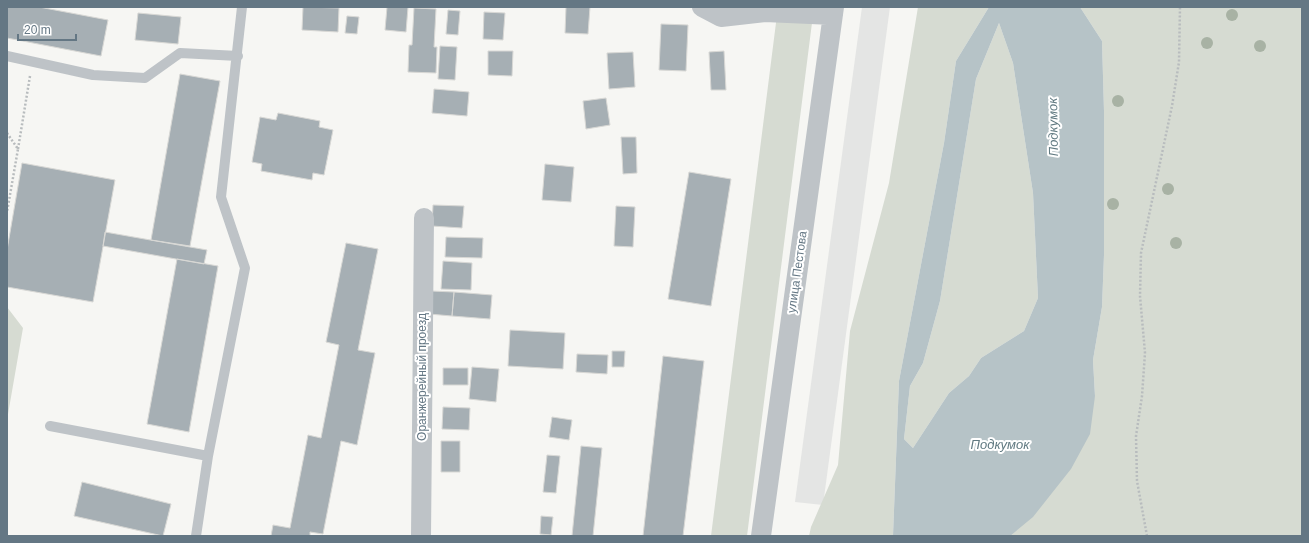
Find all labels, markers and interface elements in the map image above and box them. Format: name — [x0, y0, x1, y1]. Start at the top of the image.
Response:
scale bar — [18, 16, 76, 42]
text: 20 m — [24, 23, 51, 37]
water label: Подкумок — [1045, 97, 1061, 157]
street label: улица Пестова — [784, 230, 810, 314]
street label: Оранжерейный проезд — [415, 313, 429, 441]
water label: Подкумок — [971, 437, 1030, 452]

